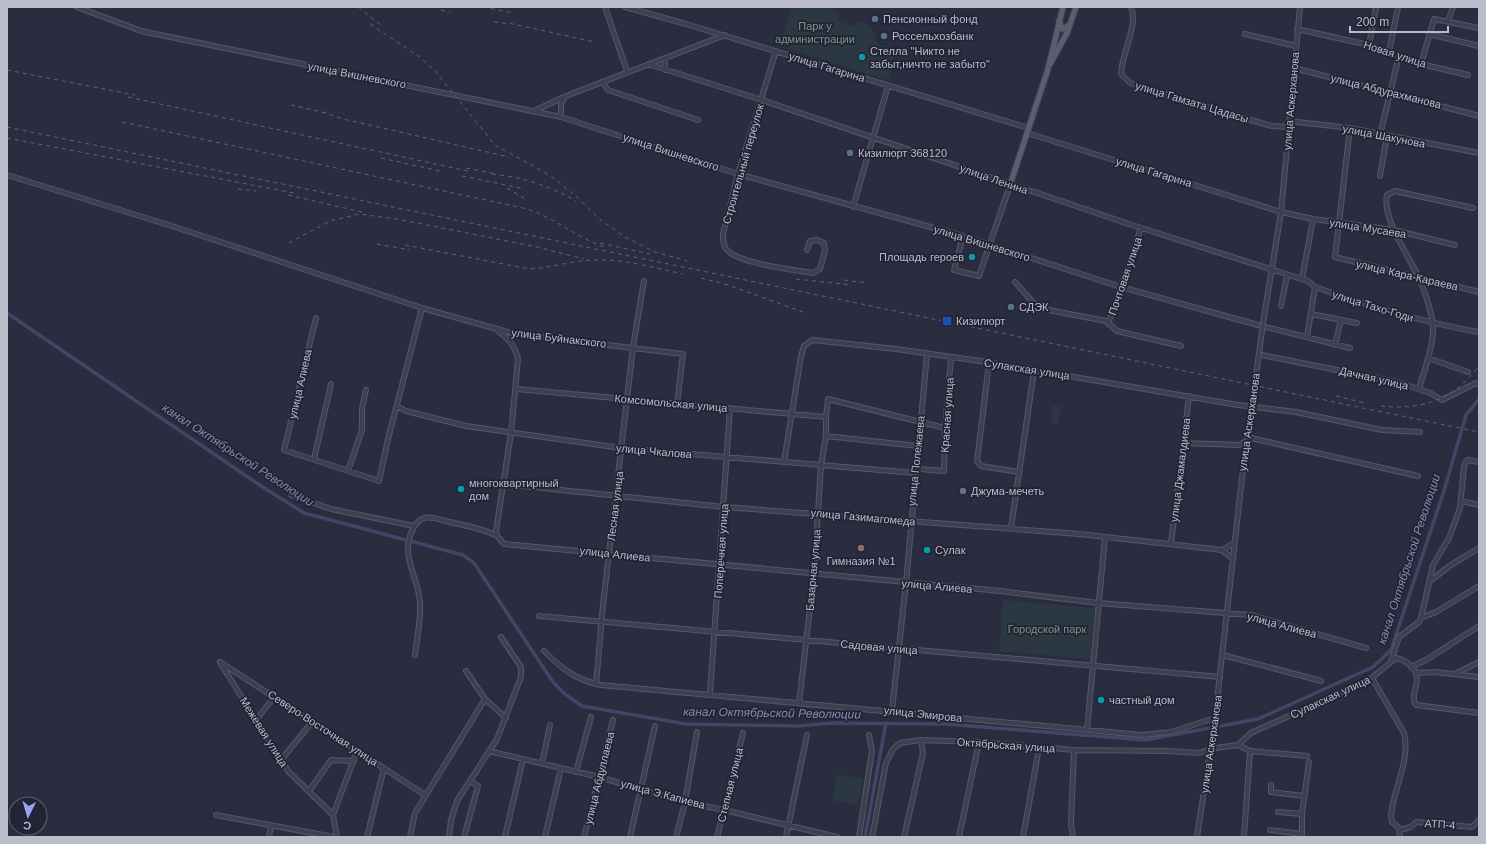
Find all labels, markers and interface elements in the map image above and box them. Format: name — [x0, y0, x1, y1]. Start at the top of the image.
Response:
scale bar — [1350, 8, 1448, 34]
place label: Пенсионный фонд — [883, 13, 978, 25]
marker: Пенсионный фонд — [870, 14, 880, 24]
text: 200 m — [1356, 15, 1389, 29]
park label: Парк у администрации — [775, 20, 855, 45]
place label: Россельхозбанк — [892, 30, 973, 42]
marker: Россельхозбанк — [879, 31, 889, 41]
street label: Новая улица — [1362, 38, 1429, 70]
place label: Стелла "Никто не забыт,ничто не забыто" — [870, 45, 990, 70]
street label: улица Гагарина — [787, 50, 867, 85]
street label: улица Аскерханова — [1281, 50, 1301, 151]
marker: Стелла "Никто не забыт,ничто не забыто" — [857, 52, 867, 62]
street label: улица Вишневского — [307, 60, 407, 90]
street label: улица Абдурахманова — [1329, 71, 1443, 111]
street label: улица Гамзата Цадасы — [1134, 79, 1250, 125]
street label: Строительный переулок — [720, 102, 766, 225]
street label: улица Шакунова — [1342, 122, 1427, 150]
street label: улица Вишневского — [622, 131, 720, 173]
place label: Кизилюрт 368120 — [858, 147, 947, 159]
marker: Кизилюрт 368120 — [845, 148, 855, 158]
street label: улица Гагарина — [1114, 155, 1194, 190]
street label: улица Ленина — [958, 162, 1030, 197]
street label: улица Мусаева — [1329, 216, 1408, 240]
street label: улица Вишневского — [932, 223, 1032, 263]
street label: Почтовая улица — [1106, 235, 1144, 317]
place label: Площадь героев — [879, 251, 964, 263]
marker: Площадь героев — [967, 252, 977, 262]
street label: улица Кара-Караева — [1355, 257, 1460, 293]
street label: улица Тахо-Годи — [1331, 288, 1415, 324]
place label: СДЭК — [1019, 301, 1049, 313]
marker: СДЭК — [1006, 302, 1016, 312]
marker: Кизилюрт — [941, 315, 953, 327]
place label: Кизилюрт — [956, 315, 1005, 327]
street label: улица Буйнакского — [511, 326, 607, 350]
street label: улица Алиева — [286, 347, 314, 420]
street label: Сулакская улица — [983, 356, 1072, 382]
street label: Дачная улица — [1338, 364, 1411, 392]
street label: улица Аскерханова — [1236, 371, 1262, 472]
street label: Красная улица — [938, 376, 956, 453]
street label: Комсомольская улица — [614, 392, 729, 414]
water label: канал Октябрьской Революции — [160, 401, 317, 510]
street label: улица Полежаева — [905, 414, 927, 507]
street label: улица Джамалдиева — [1168, 416, 1192, 523]
street label: улица Чкалова — [615, 442, 693, 460]
street label: Лесная улица — [605, 470, 625, 542]
water label: канал Октябрьской Революции — [1375, 472, 1443, 646]
place label: многоквартирный дом — [469, 477, 559, 502]
marker: многоквартирный дом — [456, 484, 466, 494]
place label: Джума-мечеть — [971, 485, 1044, 497]
marker: Джума-мечеть — [958, 486, 968, 496]
street label: Поперечная улица — [712, 502, 730, 599]
street label: улица Газимагомеда — [810, 506, 917, 528]
street label: Базарная улица — [803, 528, 823, 611]
marker: Гимназия №1 — [856, 543, 866, 553]
street label: улица Алиева — [579, 544, 652, 564]
place label: Сулак — [935, 544, 966, 556]
marker: Сулак — [922, 545, 932, 555]
place label: Гимназия №1 — [826, 555, 896, 567]
street label: улица Алиева — [901, 577, 974, 595]
street label: улица Алиева — [1246, 610, 1319, 640]
park label: Городской парк — [1008, 623, 1086, 635]
street label: Садовая улица — [840, 638, 919, 656]
street label: Сулакская улица — [1288, 673, 1373, 721]
street label: Северо-Восточная улица — [266, 688, 381, 769]
street label: улица Аскерханова — [1198, 693, 1224, 794]
place label: частный дом — [1109, 694, 1175, 706]
street label: Межевая улица — [238, 695, 291, 770]
marker: частный дом — [1096, 695, 1106, 705]
water label: канал Октябрьской Революции — [683, 704, 861, 722]
street label: улица Эмирова — [883, 704, 964, 724]
street label: улица Абдуллаева — [582, 730, 617, 826]
street label: Октябрьская улица — [956, 736, 1056, 754]
street label: Степная улица — [715, 746, 745, 824]
street label: улица Э.Капиева — [620, 777, 707, 811]
north arrow — [8, 796, 48, 836]
street label: АТП-4 — [1424, 817, 1456, 831]
text: С — [23, 820, 32, 832]

